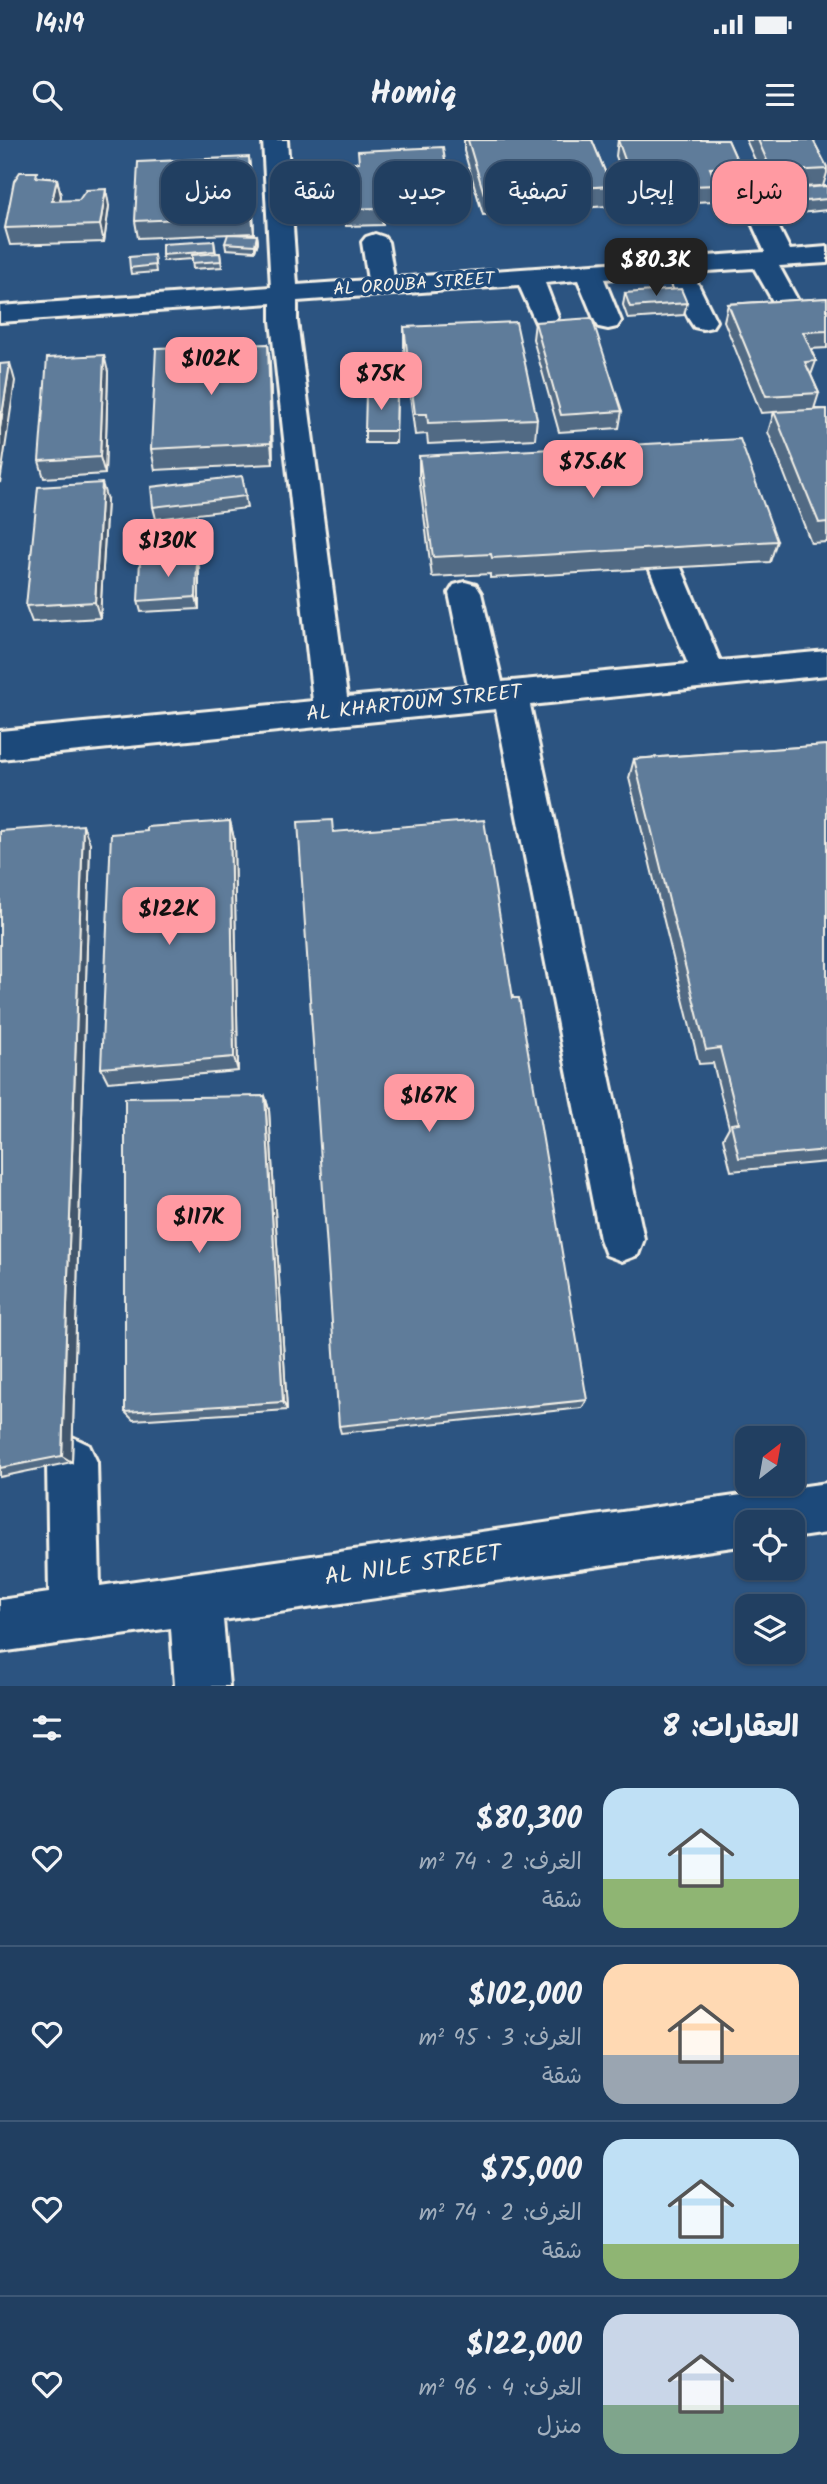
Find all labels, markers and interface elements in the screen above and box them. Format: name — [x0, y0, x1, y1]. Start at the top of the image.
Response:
text: 14:19 — [35, 4, 84, 46]
text: Homiq — [370, 69, 457, 120]
icon: search — [28, 76, 66, 114]
icon: menu — [761, 76, 799, 114]
chip: منزل — [161, 161, 256, 224]
chip: شقة — [270, 161, 360, 224]
chip: جديد — [374, 161, 471, 224]
chip: تصفية — [485, 161, 591, 224]
chip: إيجار — [605, 161, 698, 224]
chip: شراء — [712, 161, 807, 224]
pin: $80.3K — [599, 239, 713, 298]
text: $80.3K — [621, 243, 691, 279]
street label: AL OROUBA STREET — [333, 265, 497, 305]
pin: $102K — [162, 338, 260, 397]
text: $102K — [181, 342, 241, 378]
pin: $75K — [340, 352, 422, 412]
text: $75K — [356, 357, 406, 393]
pin: $75.6K — [536, 440, 650, 500]
text: $75.6K — [559, 445, 627, 481]
pin: $130K — [119, 520, 217, 579]
text: $130K — [139, 524, 197, 560]
street label: AL KHARTOUM STREET — [305, 676, 525, 732]
pin: $122K — [120, 888, 218, 947]
text: $122K — [138, 892, 200, 928]
pin: $167K — [380, 1074, 478, 1134]
text: $167K — [400, 1079, 458, 1115]
pin: $117K — [150, 1196, 248, 1255]
text: $117K — [173, 1200, 225, 1236]
north arrow — [735, 1426, 805, 1496]
map controls — [735, 1426, 805, 1664]
button: locate — [735, 1510, 805, 1580]
street label: AL NILE STREET — [322, 1534, 506, 1598]
button: layers — [735, 1594, 805, 1664]
text: العقارات: 8 — [662, 1704, 799, 1752]
icon: filters — [28, 1709, 66, 1747]
text: $80,300 — [476, 1796, 582, 1844]
icon: home — [659, 1816, 743, 1900]
icon: heart — [28, 1839, 66, 1877]
text: الغرف: 2 · 74 m² — [419, 1845, 582, 1881]
text: شقة — [542, 1883, 582, 1919]
text: $102,000 — [468, 1972, 582, 2020]
icon: home — [659, 1992, 743, 2076]
icon: heart — [28, 2015, 66, 2053]
text: الغرف: 3 · 95 m² — [419, 2021, 582, 2057]
text: شقة — [542, 2059, 582, 2095]
text: $75,000 — [481, 2147, 582, 2195]
icon: home — [659, 2167, 743, 2251]
icon: heart — [28, 2190, 66, 2228]
text: الغرف: 2 · 74 m² — [419, 2196, 582, 2232]
text: شقة — [542, 2234, 582, 2270]
text: $122,000 — [466, 2322, 582, 2370]
icon: home — [659, 2342, 743, 2426]
icon: heart — [28, 2365, 66, 2403]
text: الغرف: 4 · 96 m² — [419, 2371, 582, 2407]
text: منزل — [537, 2409, 582, 2445]

